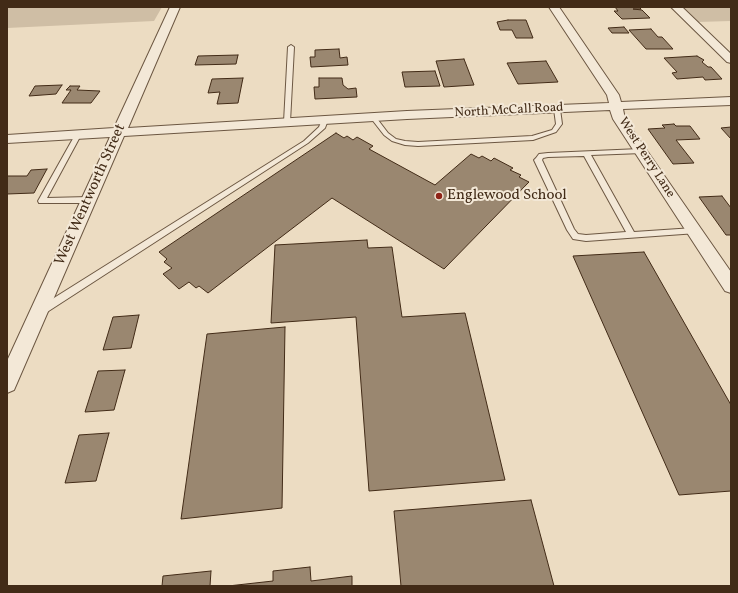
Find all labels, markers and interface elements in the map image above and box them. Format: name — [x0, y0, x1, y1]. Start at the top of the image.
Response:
street label: North McCall Road — [454, 100, 564, 122]
street label: West Perry Lane — [614, 115, 678, 201]
street label: West Wentworth Street — [52, 121, 130, 269]
place label: Englewood School — [447, 187, 567, 205]
marker: Englewood School — [434, 191, 444, 201]

